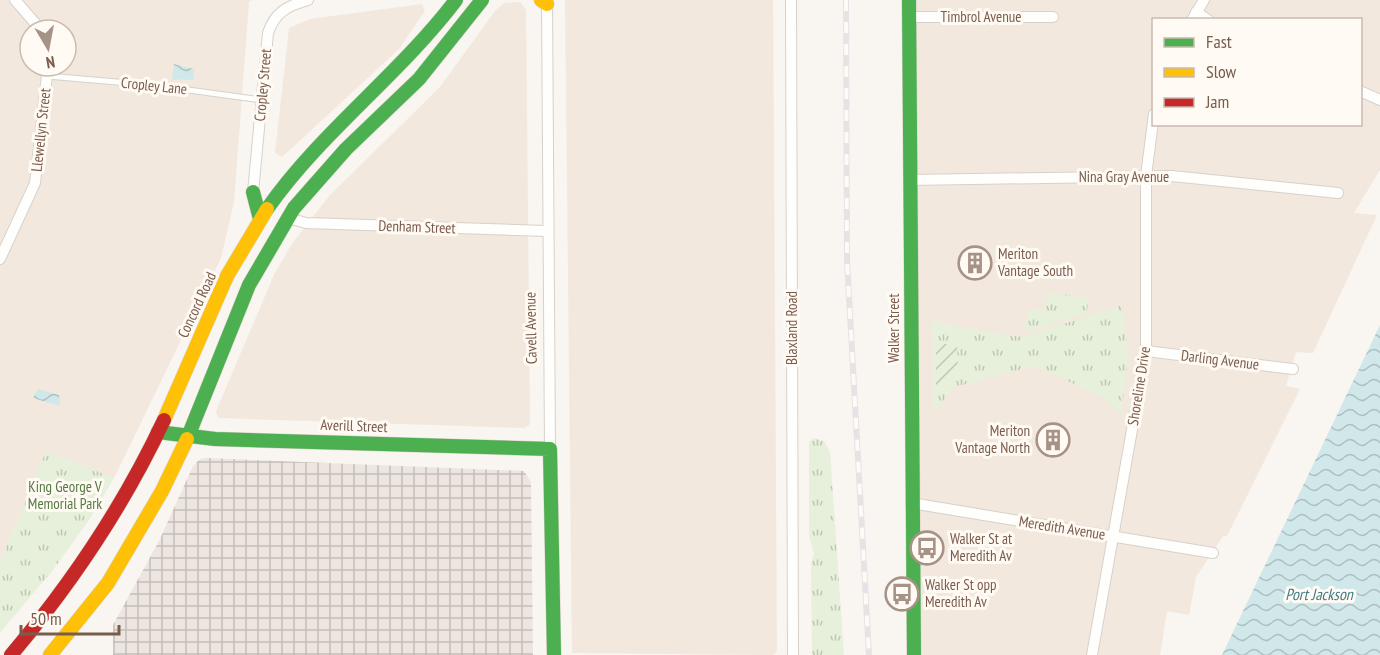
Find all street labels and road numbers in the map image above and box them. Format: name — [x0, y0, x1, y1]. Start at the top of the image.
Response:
street label: Timbrol Avenue — [940, 7, 1022, 26]
street label: Cropley Street — [250, 48, 275, 122]
street label: Cropley Lane — [120, 73, 188, 98]
street label: Llewellyn Street — [27, 87, 54, 173]
street label: Nina Gray Avenue — [1079, 167, 1169, 186]
street label: Denham Street — [378, 216, 456, 237]
street label: Concord Road — [173, 269, 220, 341]
street label: Blaxland Road — [782, 291, 801, 365]
street label: Cavell Avenue — [520, 292, 541, 364]
street label: Walker Street — [884, 293, 903, 363]
street label: Shoreline Drive — [1123, 345, 1154, 427]
street label: Darling Avenue — [1180, 345, 1260, 374]
street label: Averill Street — [320, 415, 388, 436]
street label: Meredith Avenue — [1018, 511, 1107, 544]

